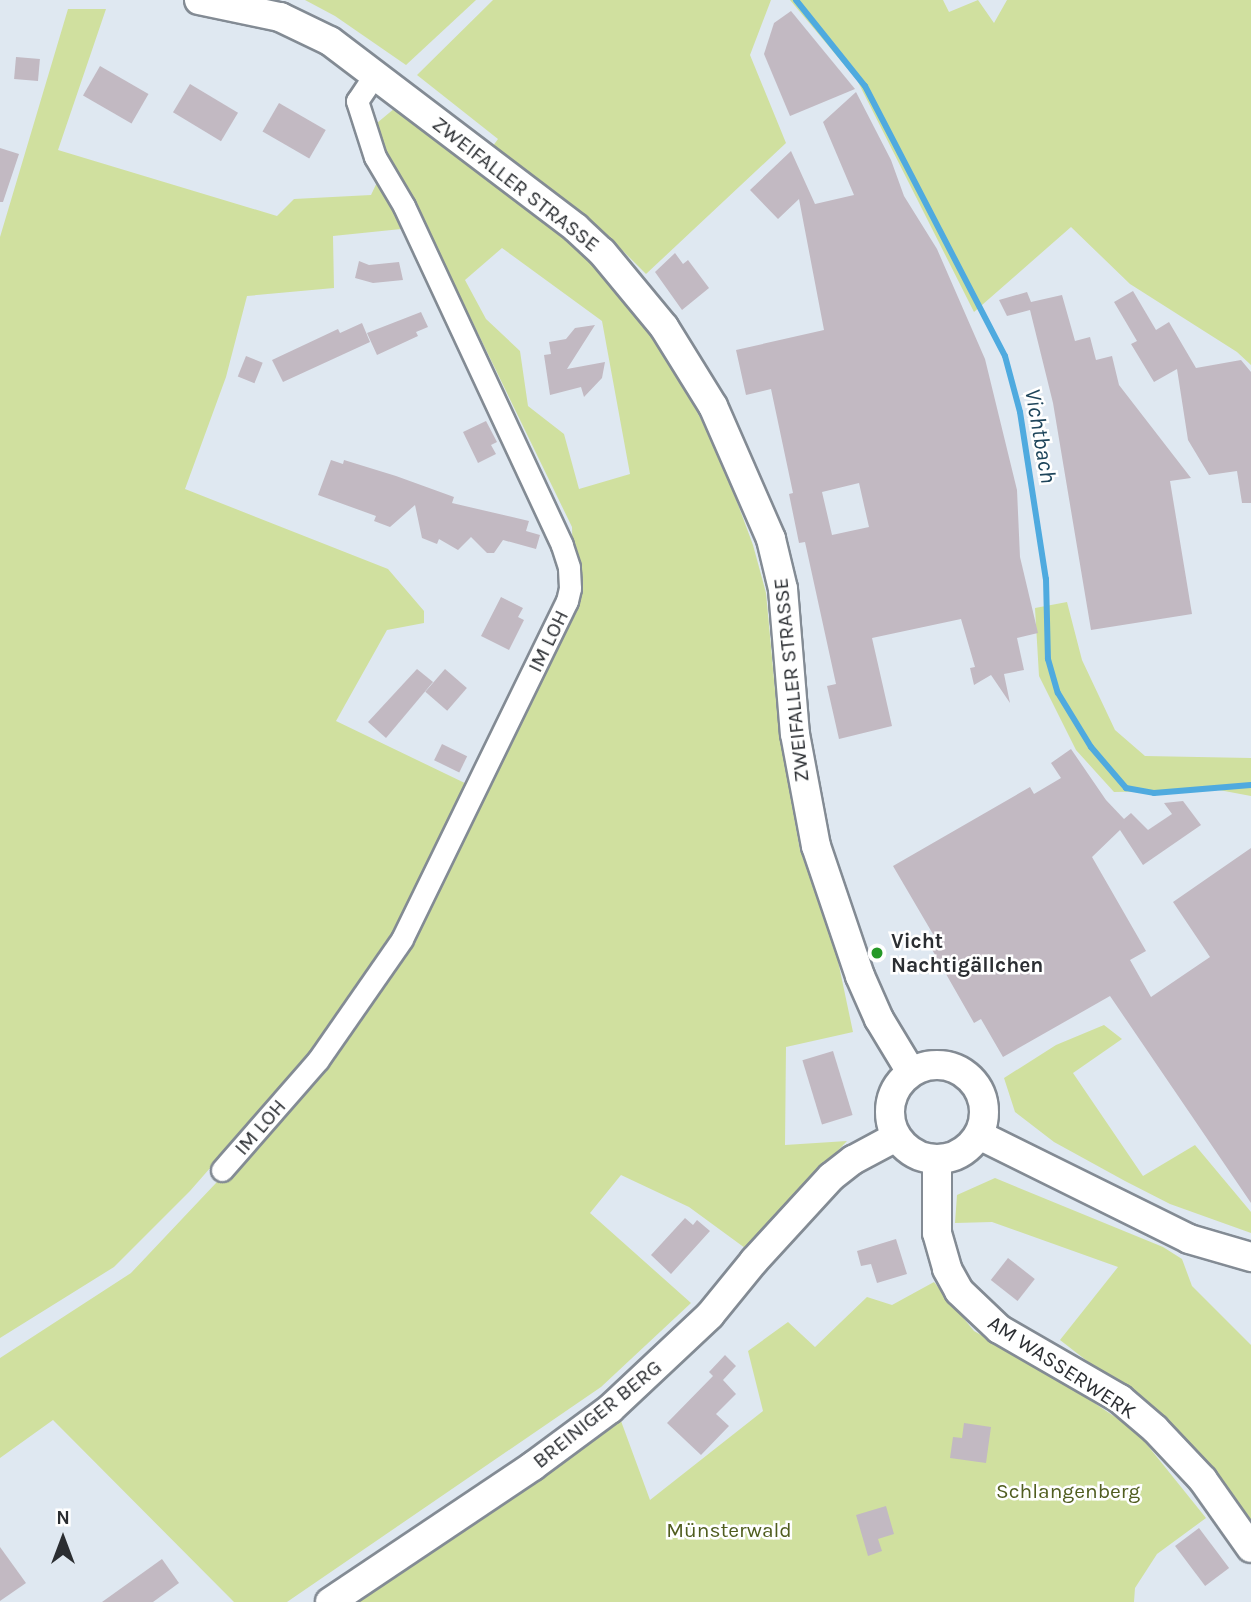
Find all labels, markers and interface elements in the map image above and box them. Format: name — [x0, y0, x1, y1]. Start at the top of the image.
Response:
street label: ZWEIFALLER STRASSE — [427, 111, 605, 257]
water label: Vichtbach — [1018, 387, 1062, 485]
street label: ZWEIFALLER STRASSE — [768, 577, 814, 783]
street label: IM LOH — [522, 606, 574, 676]
place label: Vicht Nachtigällchen — [891, 928, 1043, 978]
marker: Vicht Nachtigällchen — [869, 945, 885, 961]
street label: IM LOH — [229, 1094, 291, 1160]
street label: AM WASSERWERK — [983, 1310, 1141, 1424]
street label: BREINIGER BERG — [528, 1354, 666, 1474]
park label: Schlangenberg — [996, 1478, 1140, 1504]
north arrow — [28, 1504, 98, 1574]
text: N — [56, 1507, 70, 1529]
park label: Münsterwald — [666, 1517, 792, 1543]

